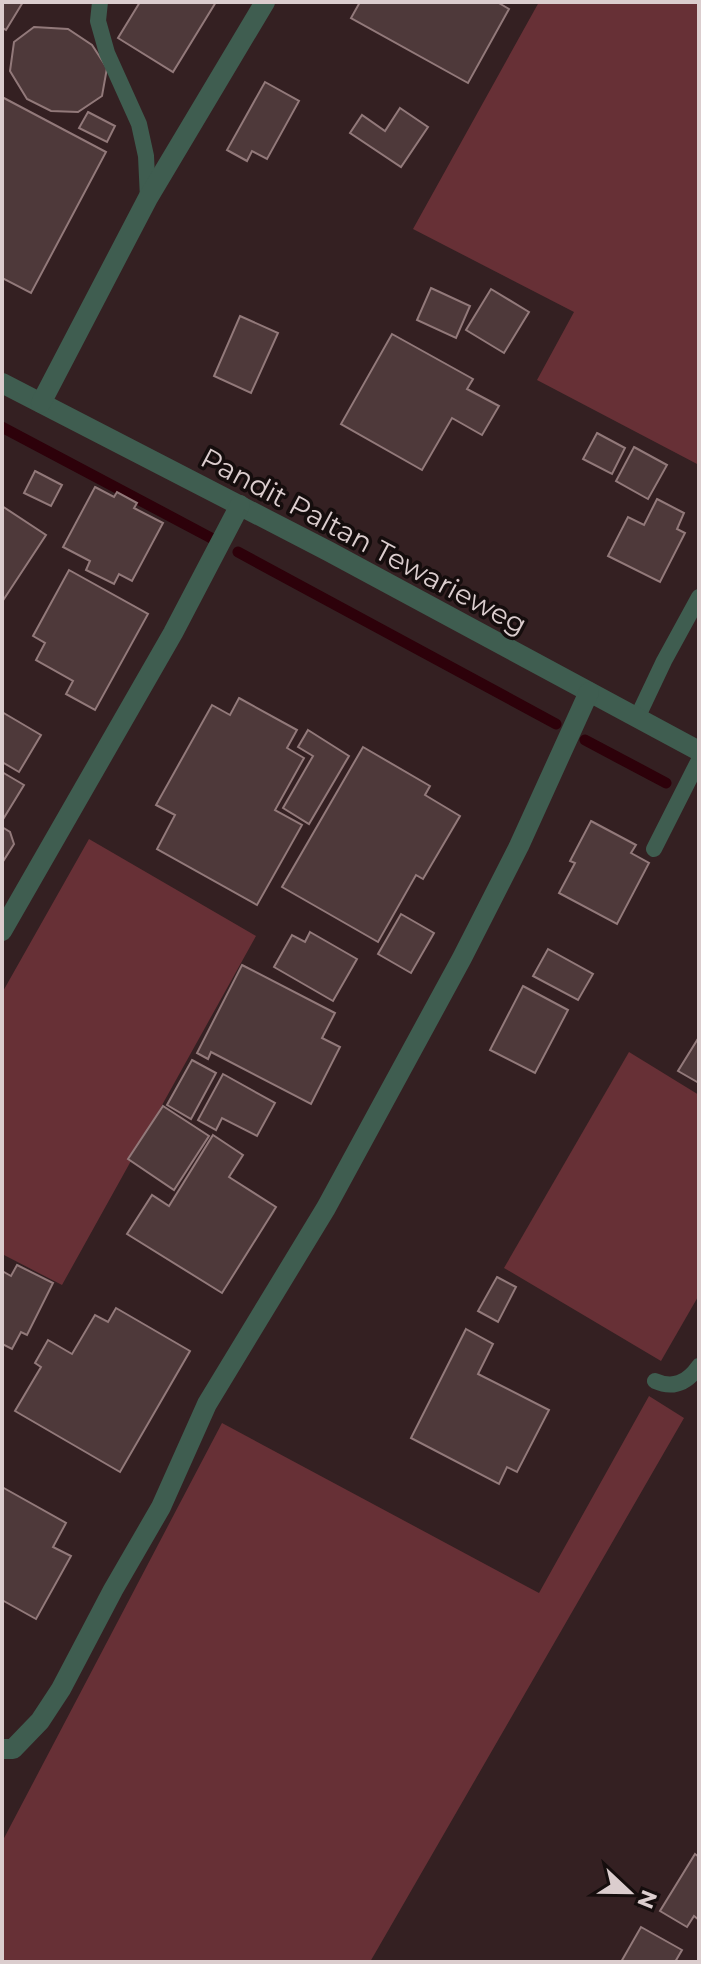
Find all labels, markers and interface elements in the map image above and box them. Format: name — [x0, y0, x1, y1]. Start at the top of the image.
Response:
street label: Pandit Paltan Tewarieweg — [195, 440, 533, 642]
north arrow — [589, 1852, 669, 1932]
text: N — [631, 1886, 663, 1913]

